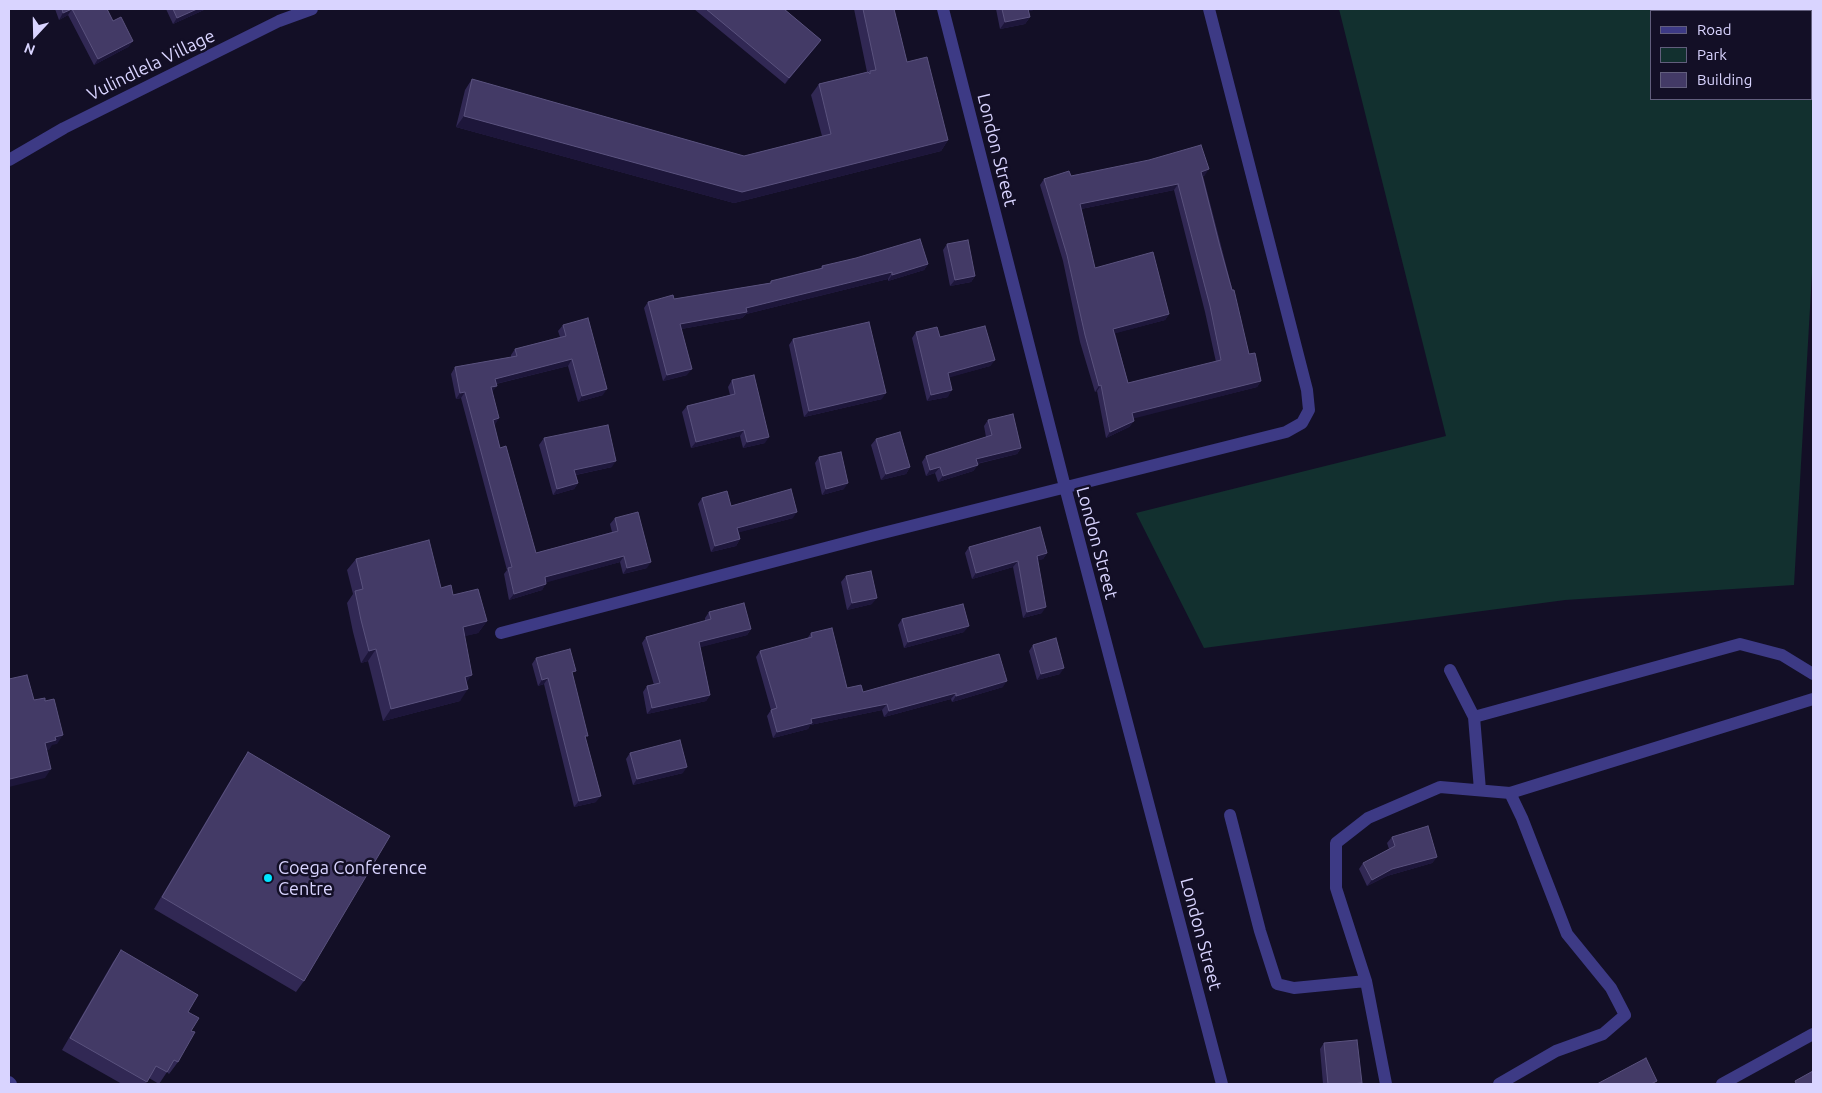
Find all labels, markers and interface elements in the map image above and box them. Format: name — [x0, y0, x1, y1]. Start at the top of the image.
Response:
north arrow — [10, 10, 60, 60]
legend — [1650, 10, 1812, 100]
text: Road — [1697, 21, 1732, 38]
street label: Vulindlela Village — [84, 25, 218, 105]
text: N — [22, 40, 37, 58]
text: Park — [1697, 46, 1727, 63]
text: Building — [1697, 71, 1752, 88]
street label: London Street — [973, 91, 1021, 209]
street label: London Street — [1072, 484, 1122, 602]
place label: Coega Conference Centre — [278, 857, 427, 900]
marker: Coega Conference Centre — [262, 872, 274, 884]
street label: London Street — [1176, 875, 1226, 993]

